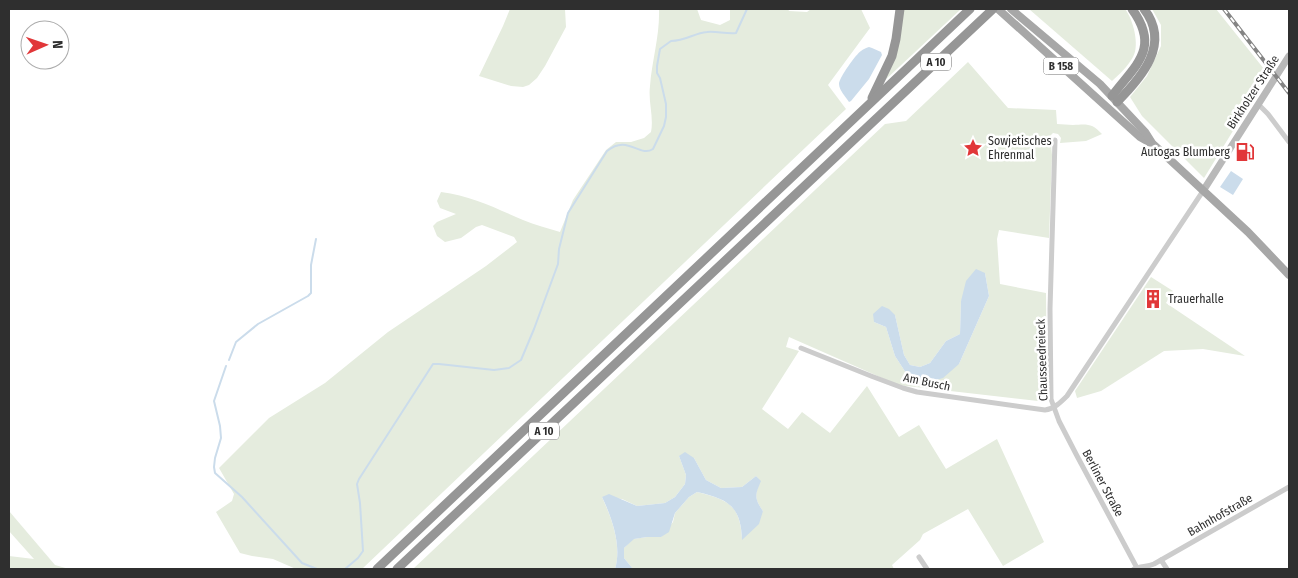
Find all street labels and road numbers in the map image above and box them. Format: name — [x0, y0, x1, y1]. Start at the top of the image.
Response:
street label: Birkholzer Straße — [1224, 53, 1282, 131]
road number: A 10 — [921, 54, 951, 70]
road number: B 158 — [1044, 58, 1078, 74]
street label: Chausseedreieck — [1034, 318, 1050, 401]
street label: Am Busch — [902, 370, 952, 394]
road number: A 10 — [529, 422, 559, 440]
street label: Berliner Straße — [1079, 447, 1127, 519]
street label: Bahnhofstraße — [1185, 491, 1255, 539]

